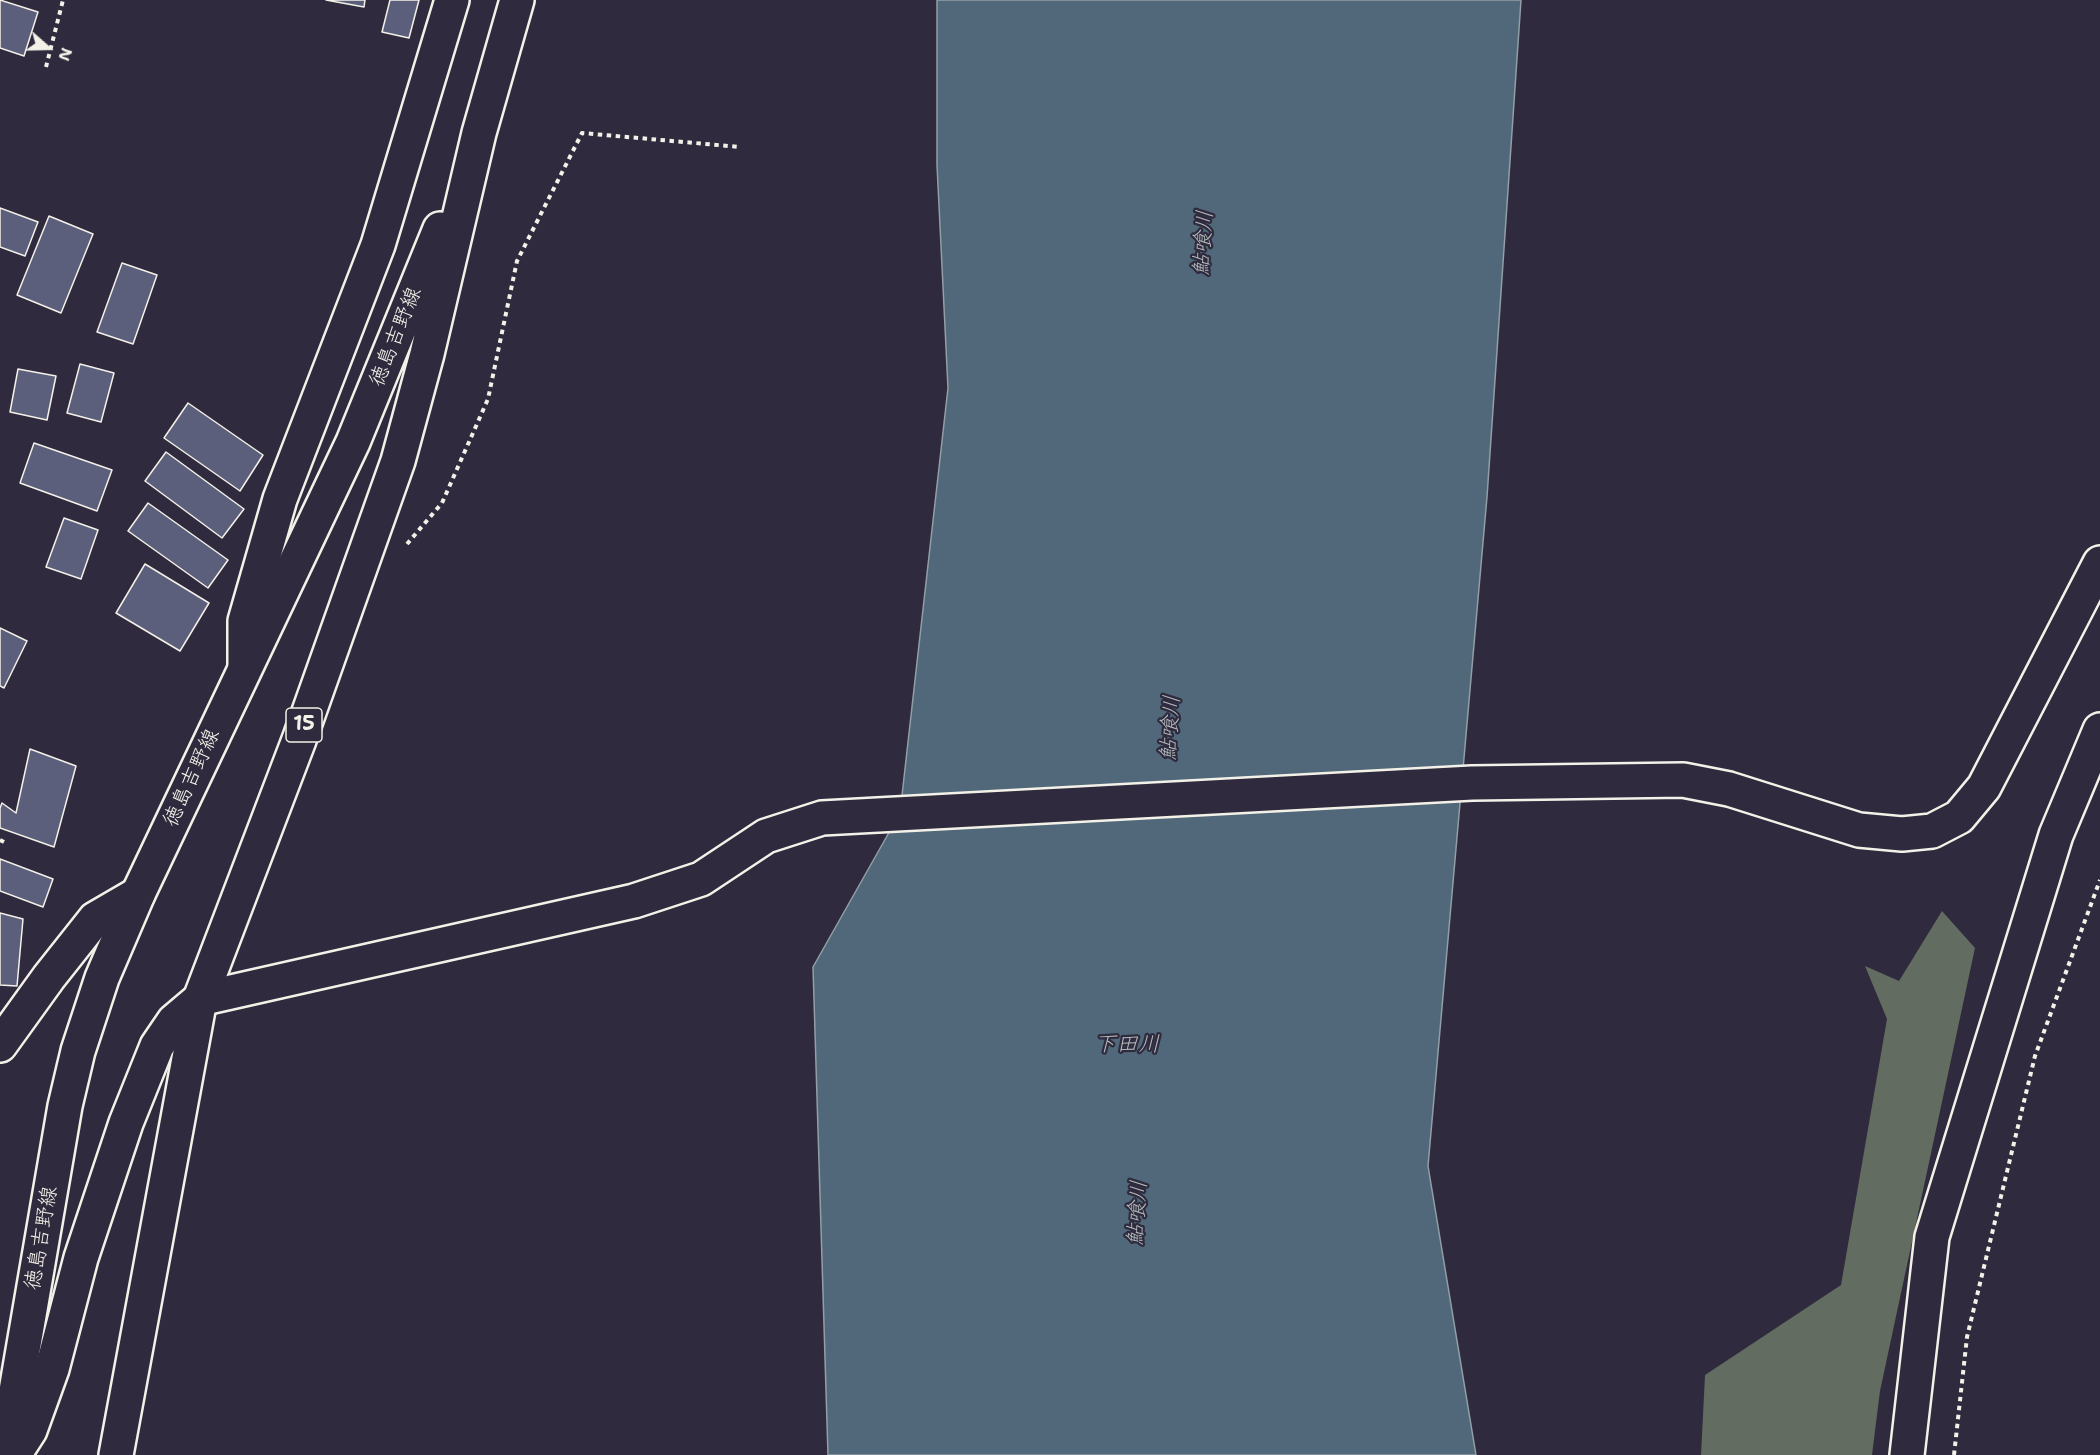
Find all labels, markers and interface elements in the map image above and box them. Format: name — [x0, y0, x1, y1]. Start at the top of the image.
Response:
north arrow — [18, 18, 78, 78]
text: N — [53, 45, 77, 64]
water label: 鮎喰川 — [1189, 209, 1219, 277]
street label: 徳島吉野線 — [365, 284, 427, 390]
water label: 鮎喰川 — [1156, 694, 1186, 762]
road number: 15 — [286, 708, 322, 742]
street label: 徳島吉野線 — [158, 725, 226, 831]
water label: 下田川 — [1094, 1032, 1160, 1058]
water label: 鮎喰川 — [1123, 1179, 1153, 1247]
street label: 徳島吉野線 — [20, 1184, 64, 1292]

